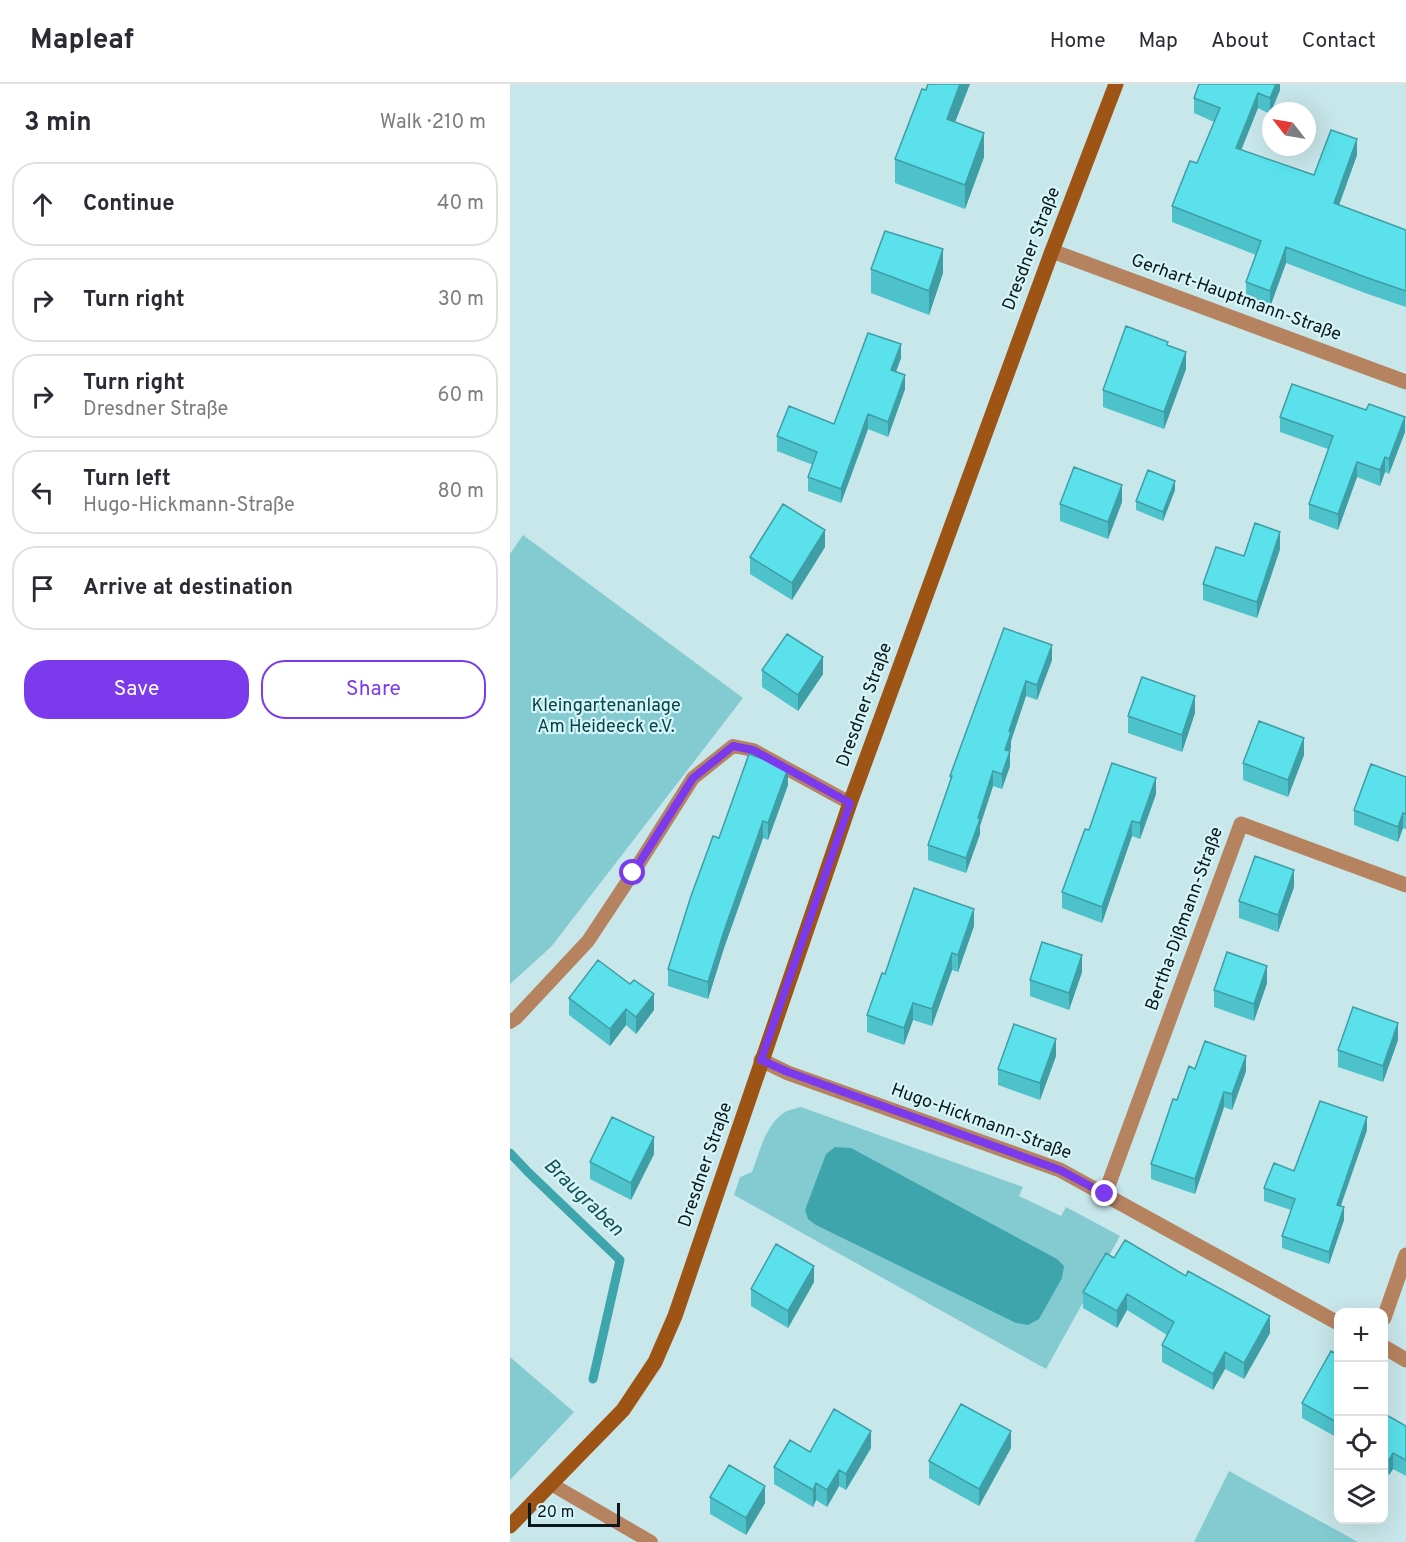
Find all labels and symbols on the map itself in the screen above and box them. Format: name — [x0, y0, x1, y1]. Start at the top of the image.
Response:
north arrow — [1262, 102, 1316, 156]
street label: Dresdner Straße — [998, 184, 1066, 314]
street label: Gerhart-Hauptmann-Straße — [1128, 249, 1344, 347]
street label: Dresdner Straße — [832, 640, 898, 770]
park label: Kleingartenanlage Am Heideeck e.V. — [531, 695, 681, 739]
street label: Bertha-Dißmann-Straße — [1141, 824, 1229, 1014]
route start — [619, 859, 645, 885]
street label: Hugo-Hickmann-Straße — [888, 1079, 1074, 1165]
street label: Dresdner Straße — [674, 1099, 738, 1231]
water label: Braugraben — [537, 1153, 629, 1243]
route end — [1091, 1180, 1117, 1206]
scale bar — [528, 1500, 620, 1528]

